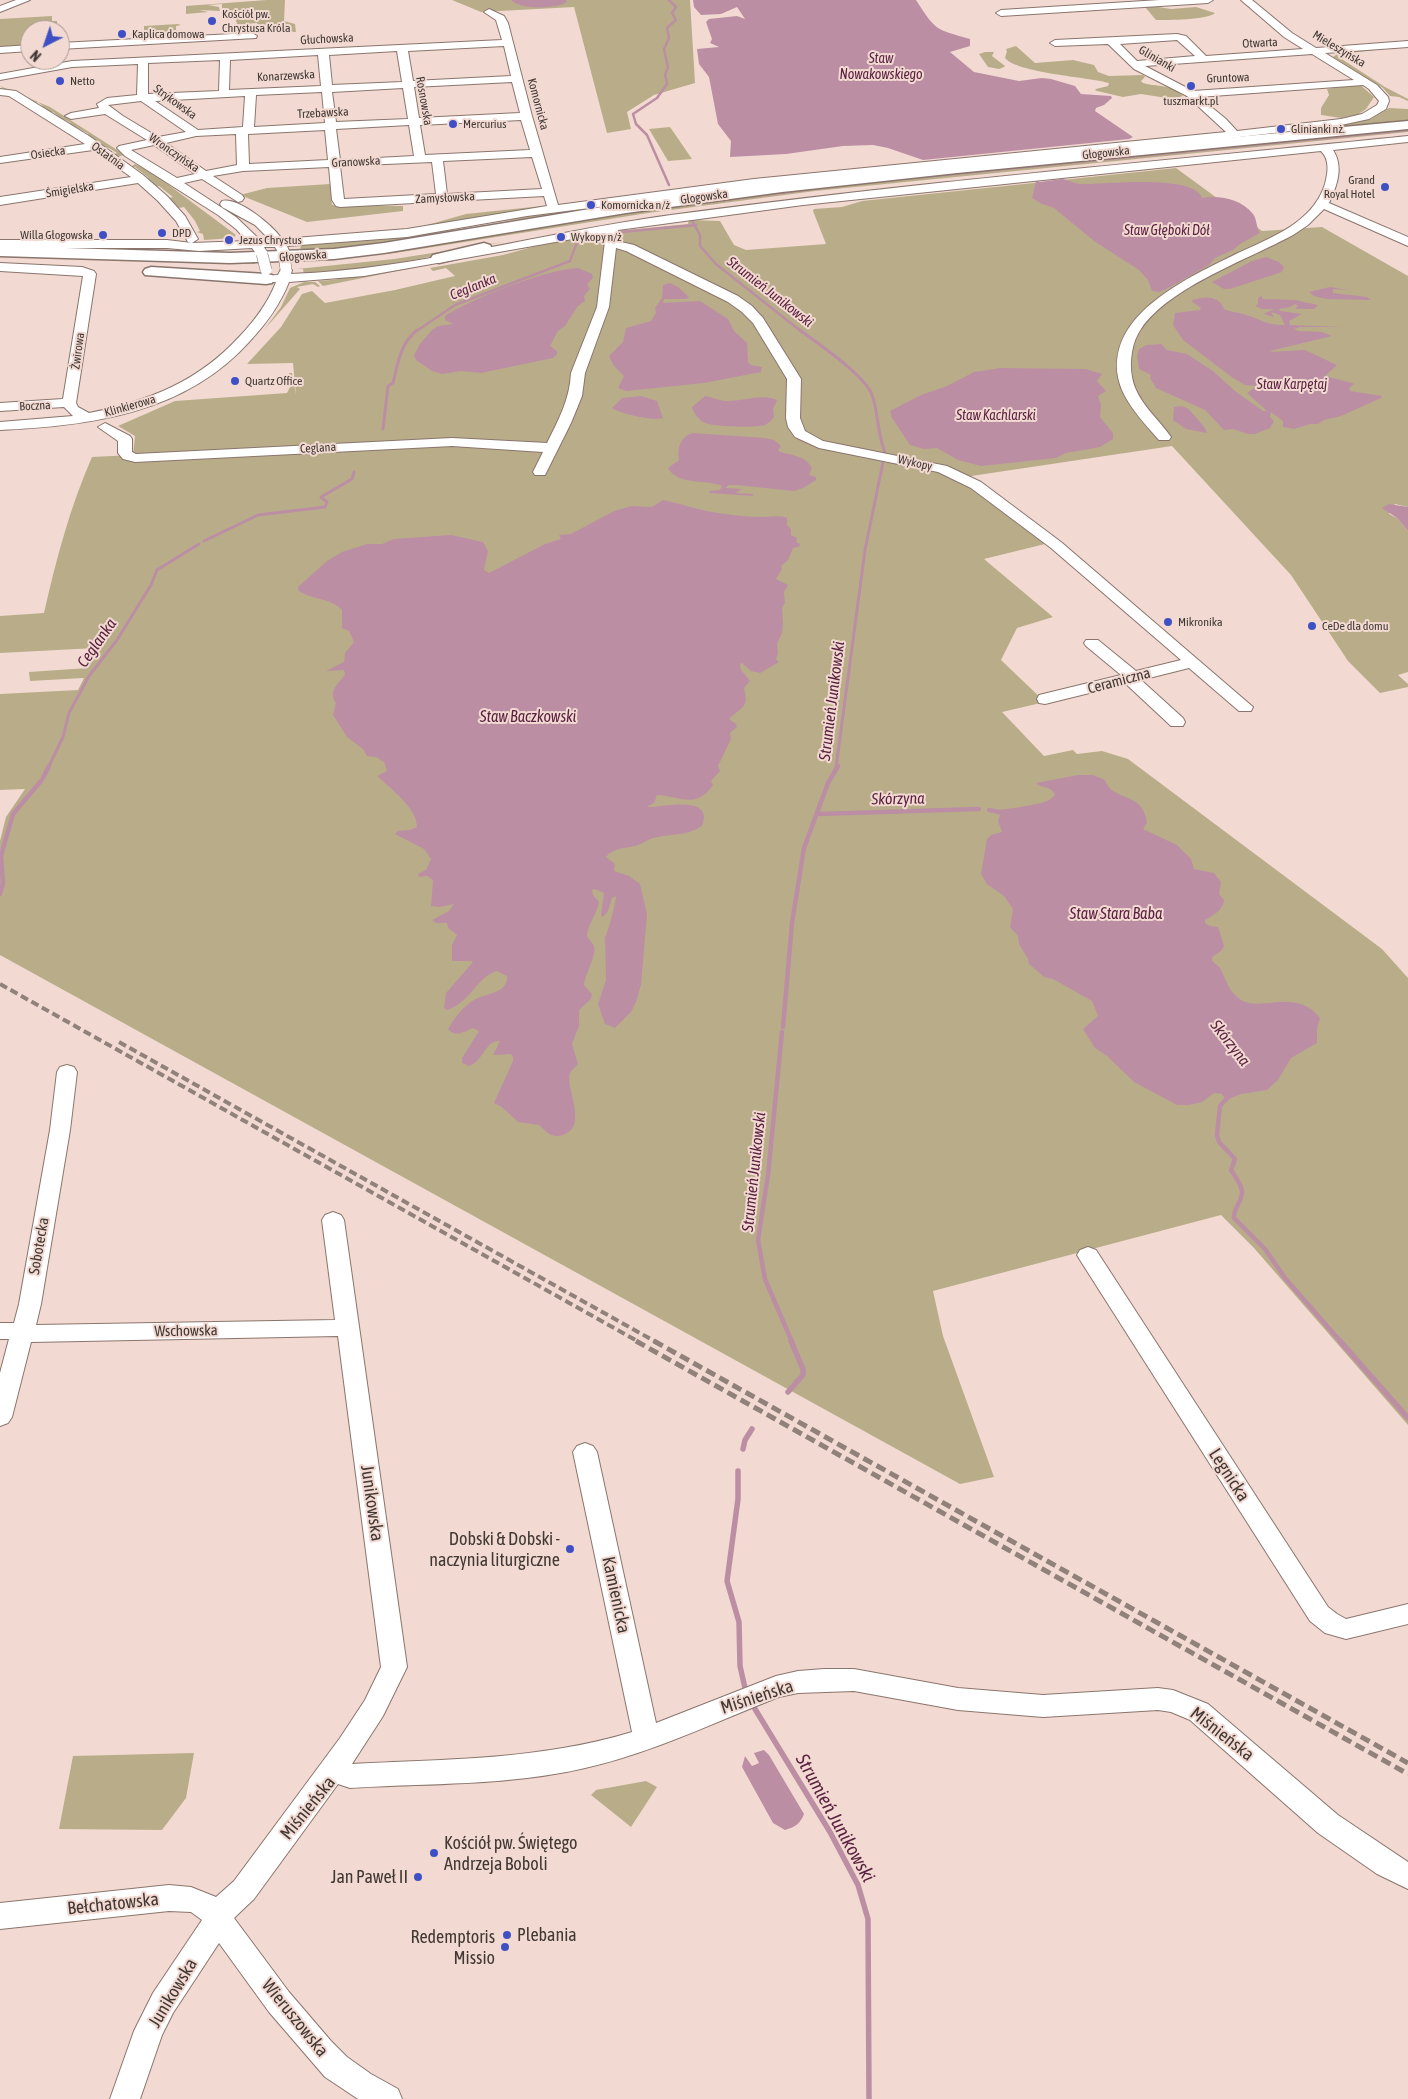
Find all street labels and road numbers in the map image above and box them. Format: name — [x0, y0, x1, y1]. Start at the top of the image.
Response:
street label: Mieleszyńska — [1310, 28, 1368, 70]
street label: Głuchowska — [300, 30, 354, 48]
street label: Otwarta — [1242, 35, 1278, 51]
street label: Glinianki — [1136, 43, 1178, 75]
street label: Konarzewska — [257, 67, 315, 85]
street label: Gruntowa — [1206, 70, 1250, 86]
street label: Rosnowska — [413, 75, 435, 127]
street label: Komornicka — [524, 77, 552, 131]
street label: Strykowska — [151, 82, 199, 122]
street label: Trzebawska — [297, 104, 349, 122]
street label: Wronczyńska — [146, 130, 202, 176]
street label: Ostatnia — [88, 139, 128, 173]
street label: Osiecka — [30, 143, 66, 163]
street label: Głogowska — [1081, 143, 1131, 163]
street label: Granowska — [331, 154, 381, 170]
street label: Śmigielska — [45, 179, 95, 201]
street label: Głogowska — [679, 187, 729, 207]
street label: Zamysłowska — [415, 189, 475, 207]
street label: Głogowska — [279, 247, 327, 265]
street label: Żwirowa — [68, 332, 88, 370]
street label: Klinkierowa — [103, 392, 157, 420]
street label: Boczna — [19, 398, 51, 414]
street label: Ceglana — [300, 440, 336, 456]
street label: Wykopy — [896, 452, 934, 474]
street label: Ceramiczna — [1086, 664, 1152, 698]
street label: Sobotecka — [25, 1216, 53, 1276]
street label: Wschowska — [154, 1321, 218, 1341]
street label: Legnicka — [1204, 1445, 1254, 1505]
street label: Junikowska — [356, 1464, 388, 1542]
street label: Kamienicka — [597, 1555, 635, 1635]
street label: Miśnieńska — [718, 1675, 796, 1719]
street label: Miśnieńska — [1186, 1702, 1258, 1766]
street label: Miśnieńska — [276, 1772, 340, 1844]
street label: Bełchatowska — [66, 1888, 160, 1920]
street label: Junikowska — [144, 1955, 202, 2031]
street label: Wieruszowska — [257, 1975, 333, 2061]

